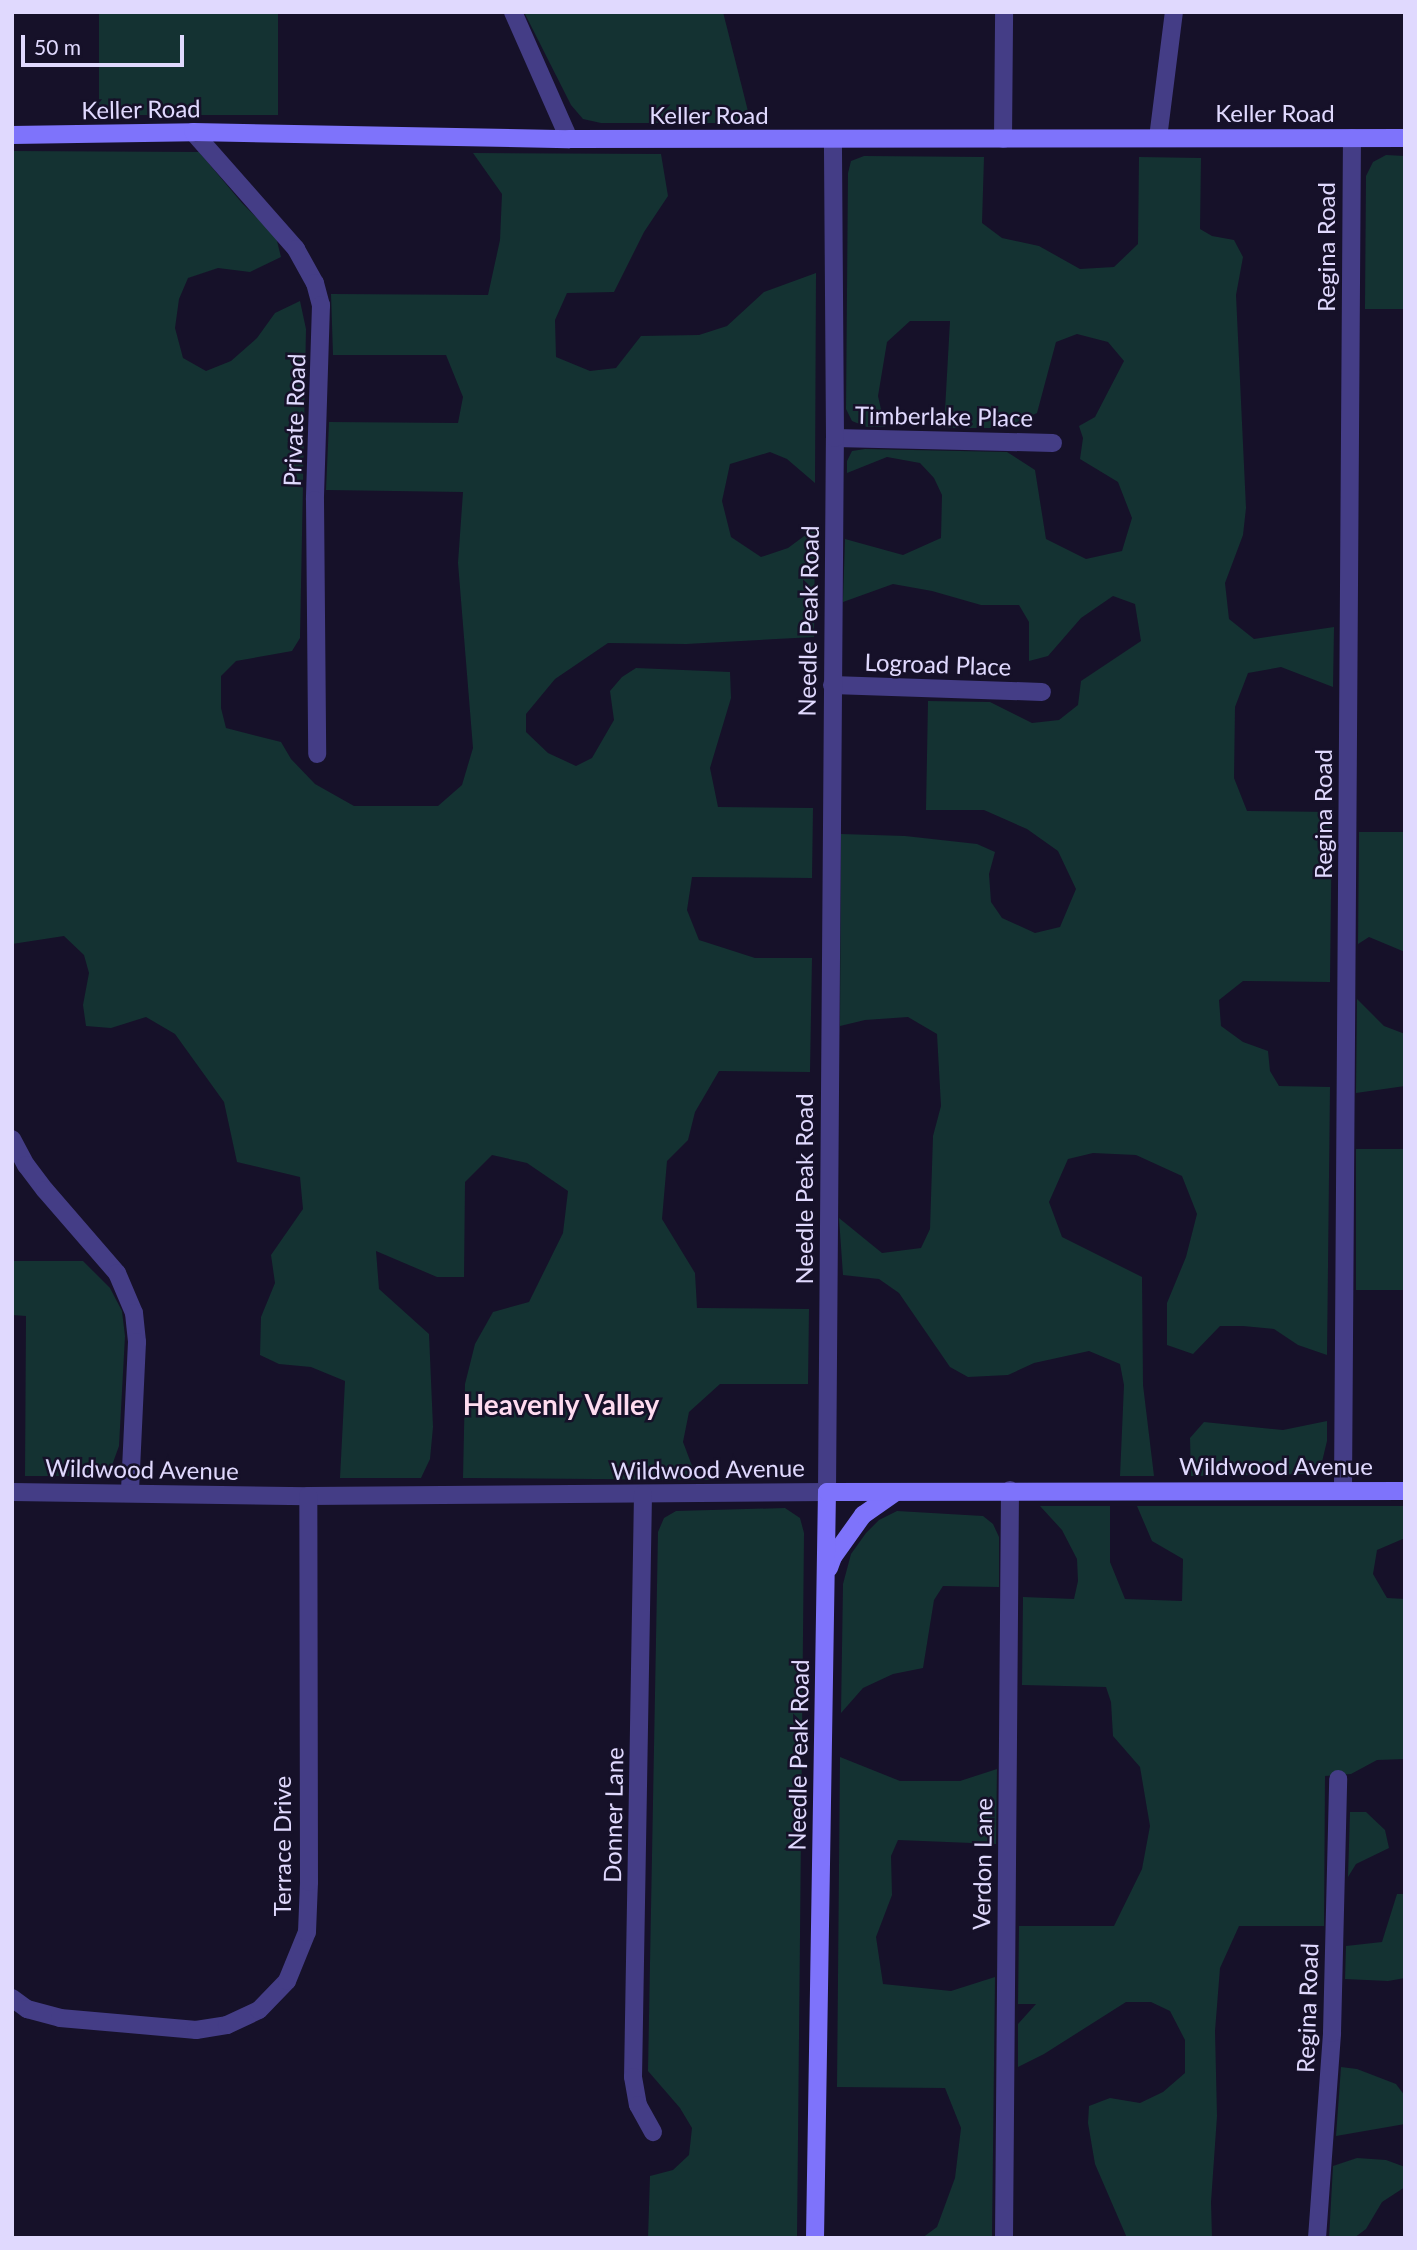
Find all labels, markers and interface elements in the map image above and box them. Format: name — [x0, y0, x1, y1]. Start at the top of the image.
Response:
scale bar — [24, 21, 187, 65]
text: 50 m — [34, 34, 81, 59]
street label: Keller Road — [81, 94, 201, 124]
street label: Keller Road — [1215, 99, 1335, 127]
street label: Keller Road — [649, 101, 769, 129]
street label: Regina Road — [1312, 182, 1340, 312]
street label: Private Road — [277, 353, 311, 487]
street label: Timberlake Place — [855, 400, 1033, 432]
street label: Needle Peak Road — [792, 525, 824, 717]
street label: Logroad Place — [864, 647, 1012, 681]
street label: Regina Road — [1309, 749, 1337, 879]
street label: Needle Peak Road — [790, 1093, 818, 1285]
district label: Heavenly Valley — [462, 1387, 660, 1421]
street label: Wildwood Avenue — [1179, 1452, 1373, 1480]
street label: Wildwood Avenue — [44, 1453, 240, 1485]
street label: Wildwood Avenue — [610, 1453, 806, 1485]
street label: Needle Peak Road — [782, 1659, 814, 1851]
street label: Donner Lane — [597, 1747, 629, 1883]
street label: Terrace Drive — [268, 1776, 296, 1916]
street label: Verdon Lane — [966, 1798, 998, 1930]
street label: Regina Road — [1290, 1943, 1324, 2073]

